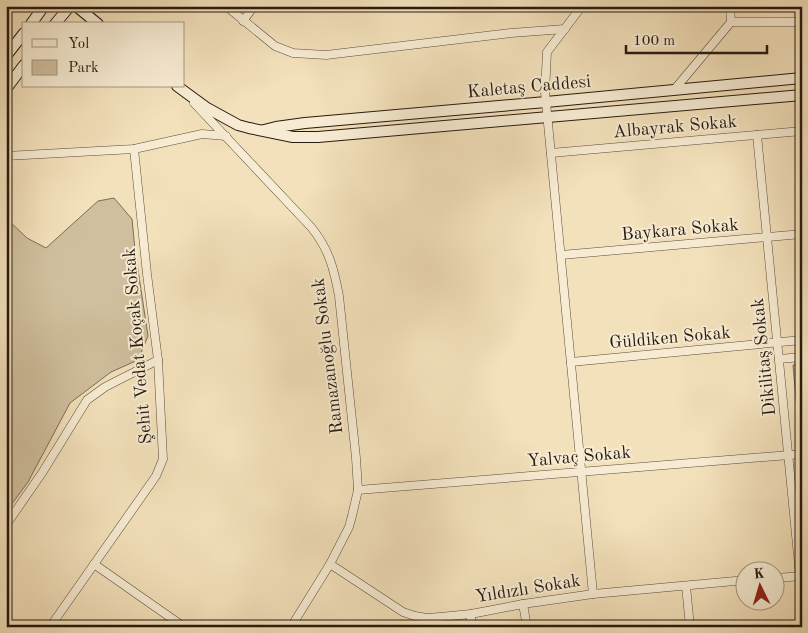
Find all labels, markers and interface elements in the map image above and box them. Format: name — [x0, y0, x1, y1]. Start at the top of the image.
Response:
legend — [22, 22, 185, 88]
scale bar — [626, 22, 767, 54]
text: 100 m — [633, 34, 675, 49]
text: Yol — [68, 37, 89, 52]
text: Park — [68, 61, 99, 76]
street label: Kaletaş Caddesi — [466, 73, 592, 101]
street label: Albayrak Sokak — [612, 113, 738, 141]
street label: Baykara Sokak — [621, 216, 739, 244]
street label: Şehit Vedat Koçak Sokak — [120, 247, 156, 445]
street label: Ramazanoğlu Sokak — [309, 277, 347, 435]
street label: Dikilitaş Sokak — [749, 297, 779, 417]
street label: Güldiken Sokak — [609, 324, 731, 352]
street label: Yalvaç Sokak — [526, 443, 632, 471]
north arrow — [736, 560, 786, 610]
text: K — [753, 567, 765, 581]
street label: Yıldızlı Sokak — [474, 572, 582, 606]

